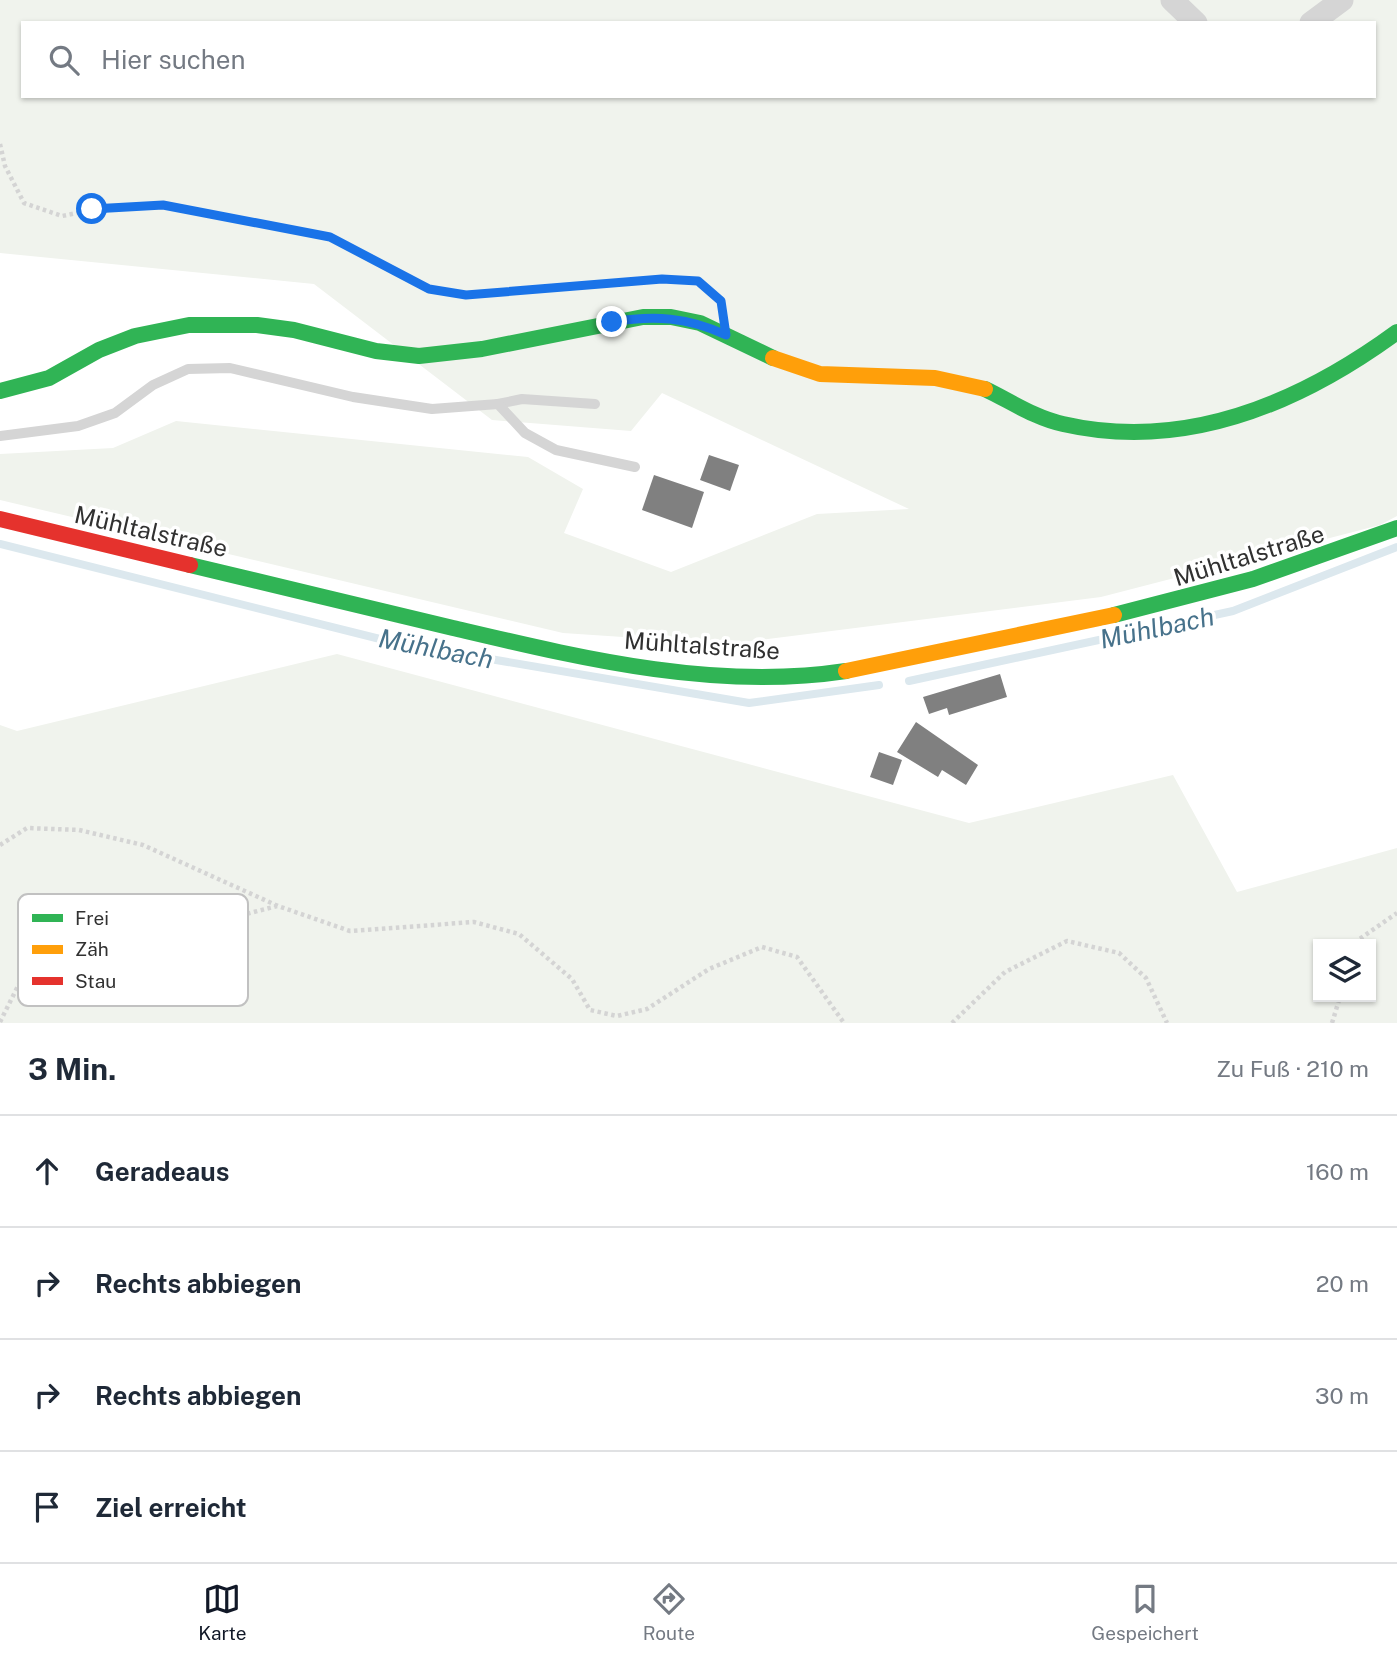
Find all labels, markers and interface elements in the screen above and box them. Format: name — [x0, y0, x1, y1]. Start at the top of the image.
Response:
search box — [21, 21, 1376, 98]
icon: search — [45, 41, 83, 79]
text: Hier suchen — [101, 44, 246, 75]
route start — [76, 193, 107, 224]
route end — [596, 306, 627, 337]
street label: Mühltalstraße — [72, 500, 230, 562]
street label: Mühltalstraße — [1170, 519, 1327, 591]
water label: Mühlbach — [1097, 600, 1217, 655]
water label: Mühlbach — [376, 622, 496, 675]
street label: Mühltalstraße — [623, 626, 781, 664]
legend — [18, 894, 248, 1006]
text: Frei — [75, 907, 109, 929]
text: Zäh — [75, 938, 109, 960]
map controls — [1313, 939, 1376, 1002]
button: layers — [1313, 939, 1376, 1002]
text: Stau — [75, 970, 116, 992]
text: 3 Min. — [28, 1051, 116, 1087]
text: Zu Fuß · 210 m — [1216, 1055, 1369, 1082]
icon: ahead — [28, 1152, 66, 1190]
text: Geradeaus — [95, 1156, 230, 1187]
text: 160 m — [1306, 1158, 1369, 1185]
icon: right — [28, 1264, 66, 1302]
text: Rechts abbiegen — [95, 1268, 301, 1299]
text: 20 m — [1316, 1270, 1369, 1297]
icon: right — [28, 1376, 66, 1414]
text: Rechts abbiegen — [95, 1380, 301, 1411]
text: 30 m — [1315, 1382, 1369, 1409]
icon: arrive — [28, 1488, 66, 1526]
text: Ziel erreicht — [95, 1492, 247, 1523]
tab: Karte — [198, 1580, 247, 1644]
tab: Route — [643, 1580, 695, 1644]
tab: Gespeichert — [1091, 1580, 1199, 1644]

